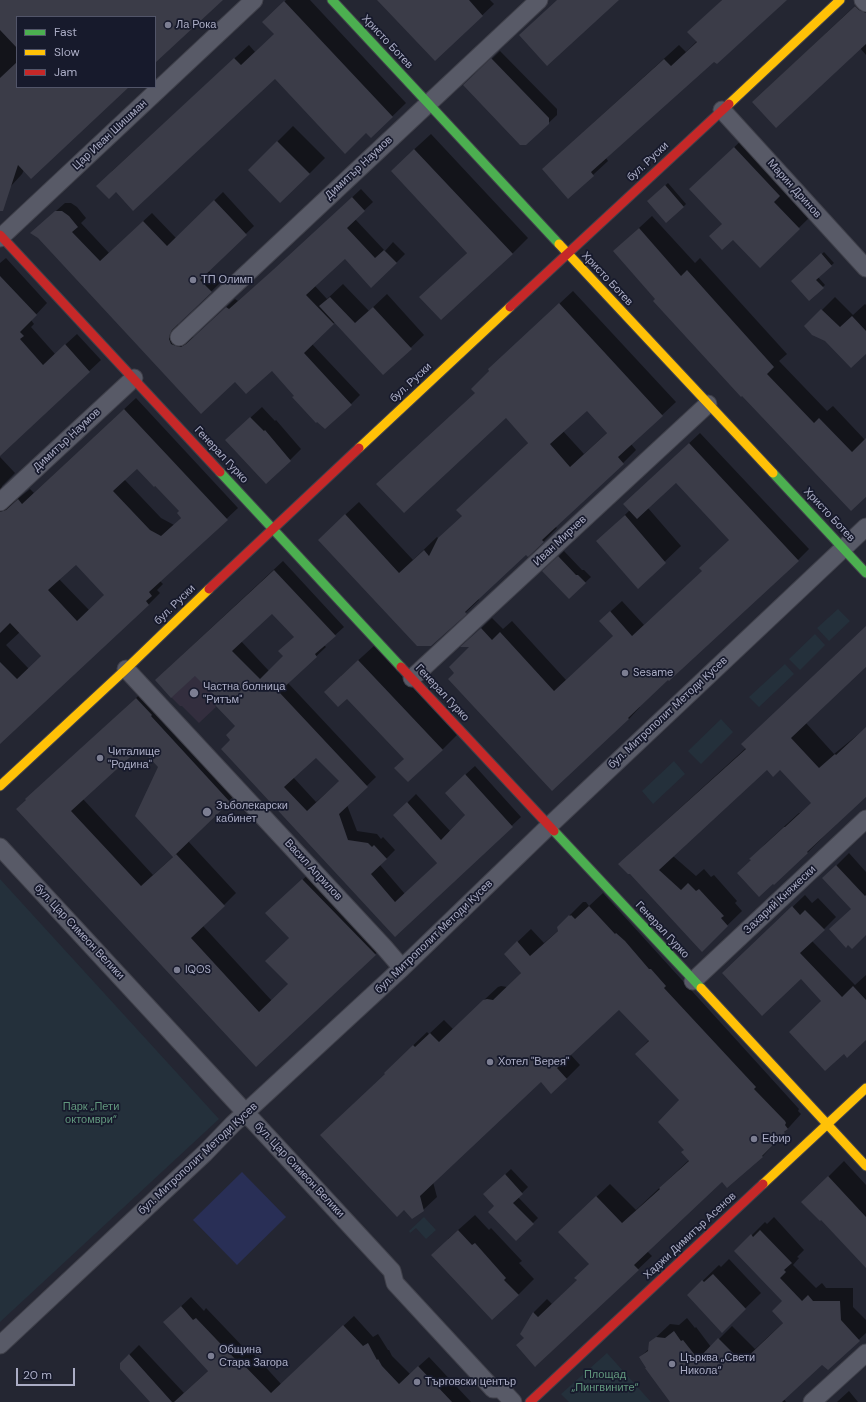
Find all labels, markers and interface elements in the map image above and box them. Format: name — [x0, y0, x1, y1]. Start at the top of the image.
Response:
street label: Христо Ботев — [359, 12, 415, 72]
legend — [16, 16, 156, 88]
place label: Ла Рока — [176, 18, 216, 32]
marker: Ла Рока — [163, 20, 173, 30]
text: Fast — [54, 24, 77, 40]
text: Slow — [54, 44, 80, 60]
text: Jam — [54, 64, 77, 80]
street label: Цар Иван Шишман — [70, 97, 150, 173]
street label: Димитър Наумов — [323, 133, 395, 203]
street label: бул. Руски — [624, 139, 672, 185]
street label: Марин Дринов — [764, 157, 824, 221]
street label: Христо Ботев — [579, 249, 635, 309]
place label: ТП Олимп — [201, 273, 253, 287]
marker: ТП Олимп — [188, 275, 198, 285]
street label: бул. Руски — [387, 360, 435, 406]
street label: Димитър Наумов — [31, 405, 103, 475]
street label: Генерал Гурко — [191, 424, 251, 486]
street label: Христо Ботев — [801, 485, 857, 545]
street label: Иван Мирчев — [531, 513, 589, 569]
street label: бул. Руски — [152, 582, 198, 628]
street label: бул. Митрополит Методи Кусев — [606, 654, 730, 772]
street label: Генерал Гурко — [412, 662, 472, 724]
place label: Sesame — [633, 666, 673, 680]
marker: Sesame — [620, 668, 630, 678]
place label: Частна болница "Ритъм" — [203, 680, 285, 706]
marker: Частна болница "Ритъм" — [188, 687, 200, 699]
place label: Читалище "Родина" — [108, 745, 160, 771]
marker: Читалище "Родина" — [95, 753, 105, 763]
place label: Зъболекарски кабинет — [216, 799, 288, 825]
marker: Зъболекарски кабинет — [201, 806, 213, 818]
street label: Васил Априлов — [281, 837, 345, 903]
street label: Захарий Княжески — [741, 863, 819, 937]
street label: бул. Митрополит Методи Кусев — [372, 877, 496, 997]
street label: бул. Цар Симеон Велики — [31, 881, 127, 983]
street label: Генерал Гурко — [632, 899, 692, 961]
place label: IQOS — [185, 963, 211, 977]
marker: IQOS — [172, 965, 182, 975]
place label: Хотел "Верея" — [498, 1055, 569, 1069]
marker: Хотел "Верея" — [485, 1057, 495, 1067]
park label: Парк „Пети октомври“ — [63, 1100, 119, 1126]
street label: бул. Митрополит Методи Кусев — [136, 1100, 260, 1218]
street label: бул. Цар Симеон Велики — [251, 1119, 347, 1221]
place label: Ефир — [762, 1132, 791, 1146]
marker: Ефир — [749, 1134, 759, 1144]
street label: Хаджи Димитър Асенов — [641, 1190, 739, 1282]
place label: Община Стара Загора — [219, 1343, 288, 1369]
marker: Община Стара Загора — [206, 1351, 216, 1361]
place label: Църква „Свети Никола“ — [680, 1351, 755, 1377]
marker: Църква „Свети Никола“ — [667, 1359, 677, 1369]
scale bar — [18, 1360, 77, 1386]
text: 20 m — [23, 1367, 52, 1383]
park label: Площад „Пингвините“ — [571, 1368, 639, 1394]
place label: Търговски център — [425, 1375, 516, 1389]
marker: Търговски център — [412, 1377, 422, 1387]

